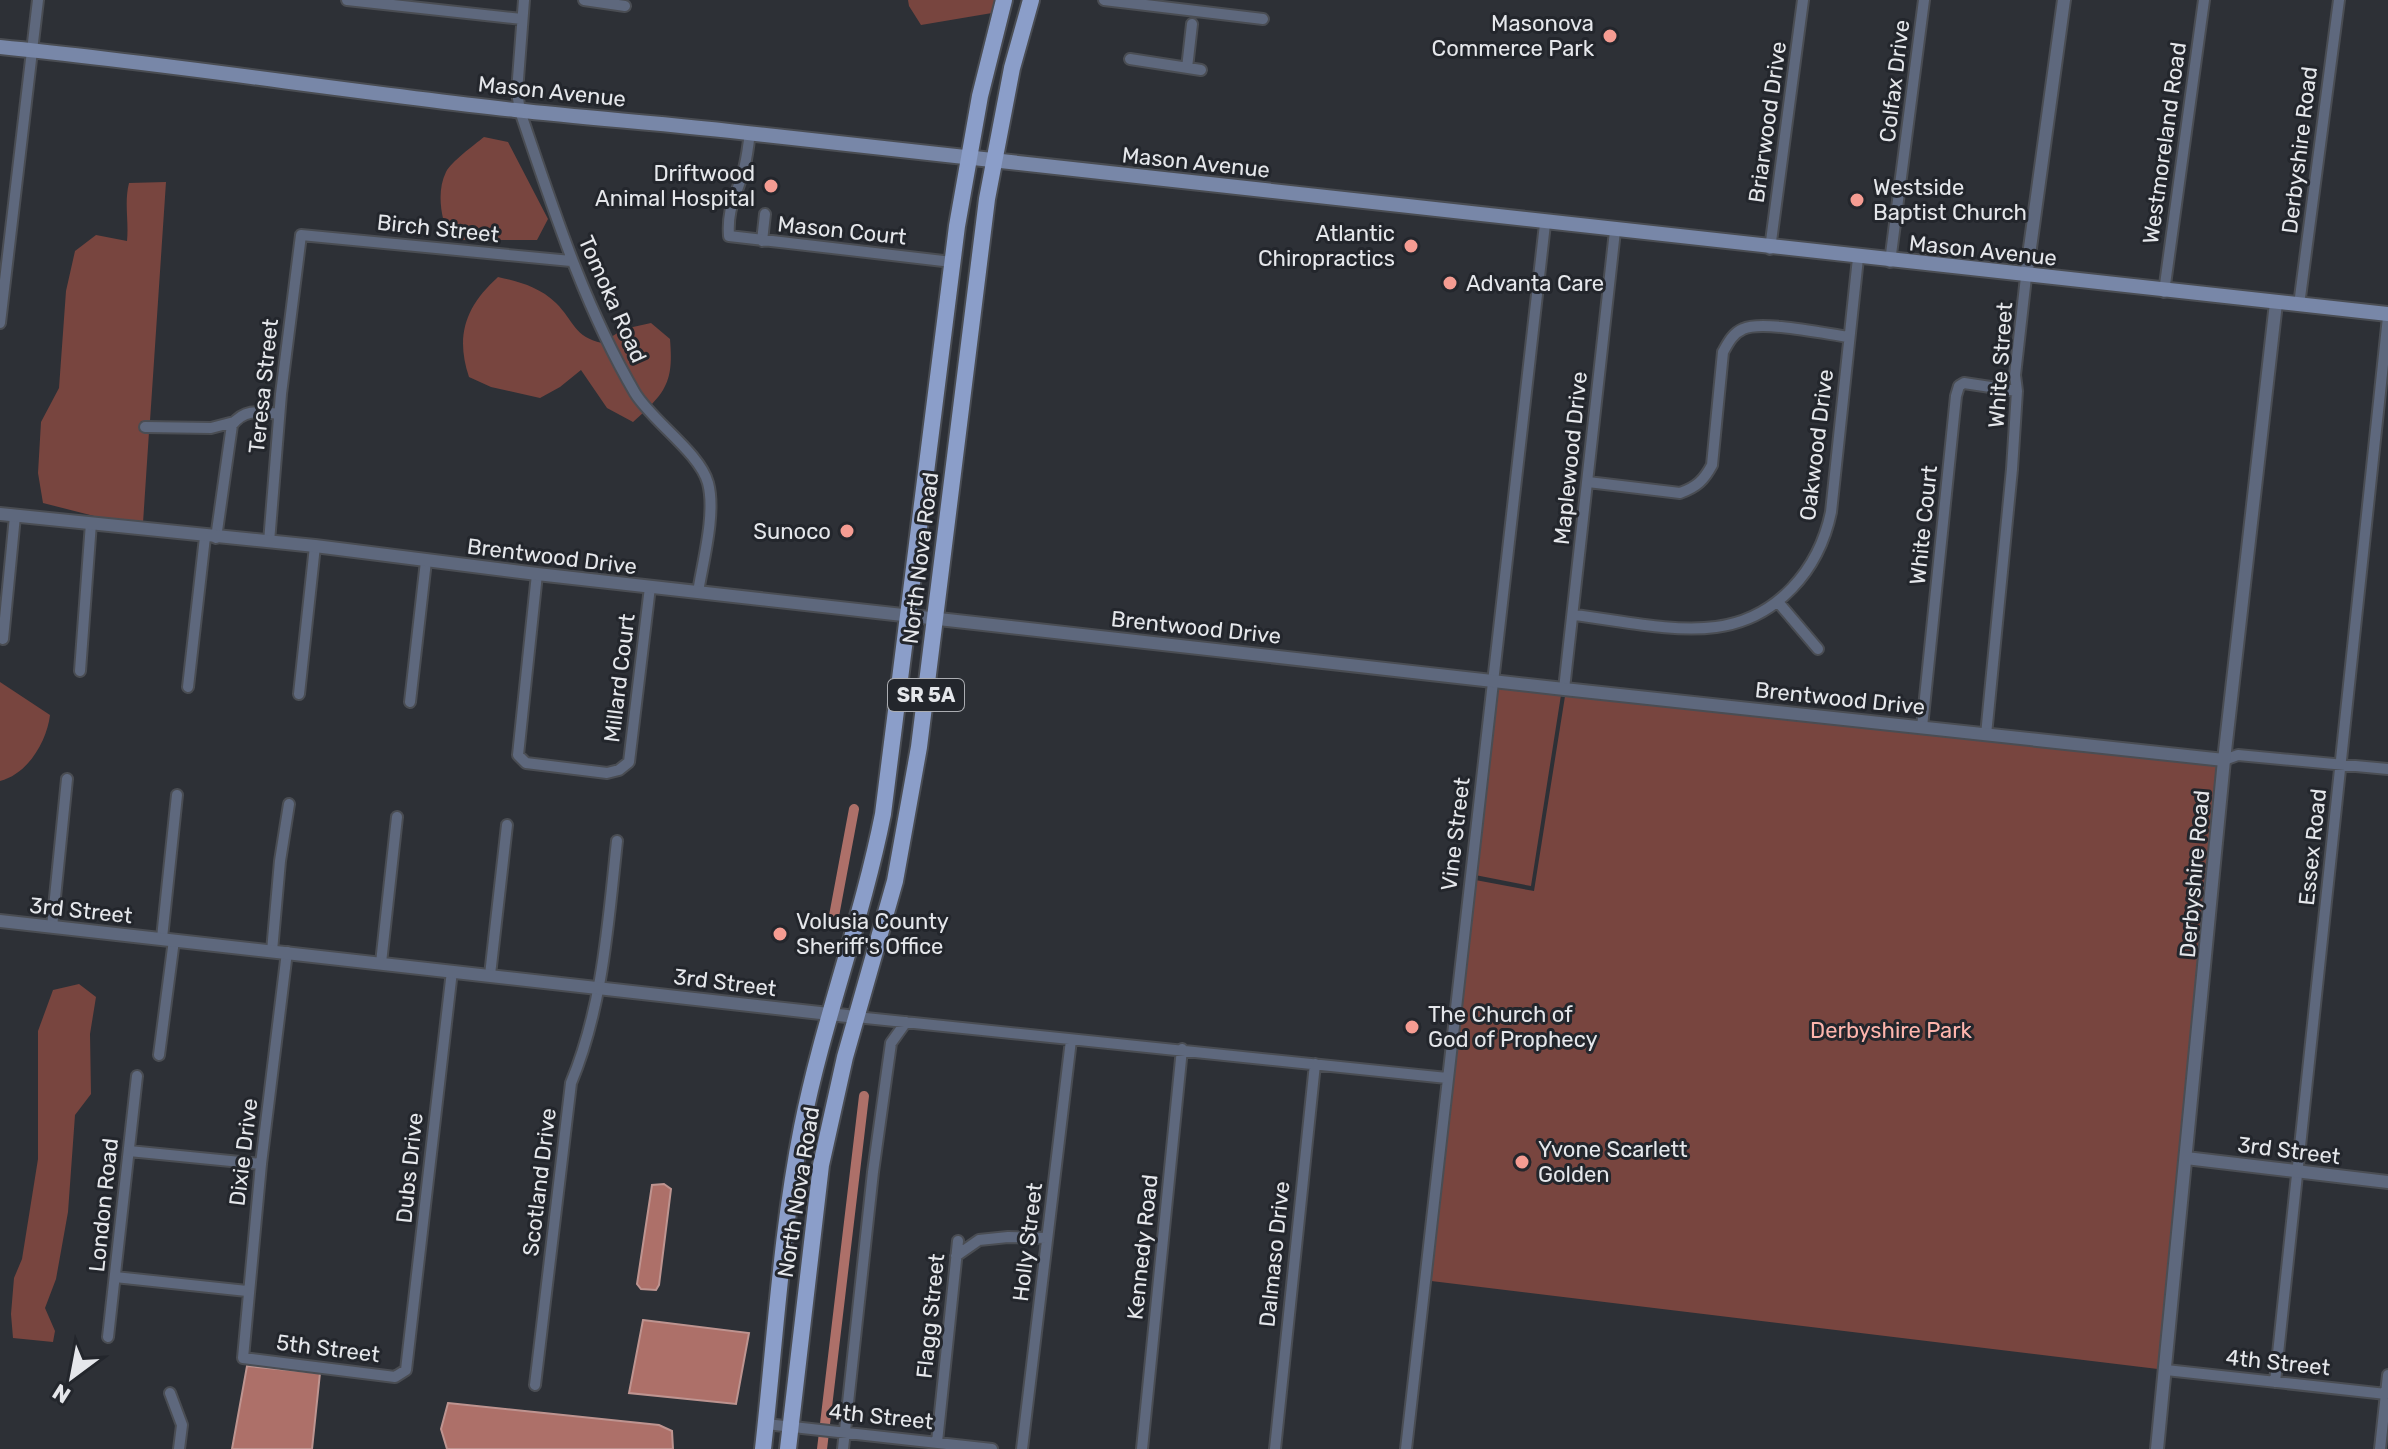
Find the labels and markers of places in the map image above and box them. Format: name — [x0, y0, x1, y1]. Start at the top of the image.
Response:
place label: Masonova Commerce Park — [1432, 10, 1595, 62]
marker: Masonova Commerce Park — [1601, 27, 1619, 45]
place label: Driftwood Animal Hospital — [595, 160, 755, 212]
place label: Westside Baptist Church — [1873, 174, 2027, 226]
marker: Driftwood Animal Hospital — [762, 177, 780, 195]
marker: Westside Baptist Church — [1848, 191, 1866, 209]
place label: Atlantic Chiropractics — [1258, 220, 1395, 272]
marker: Atlantic Chiropractics — [1402, 237, 1420, 255]
place label: Advanta Care — [1466, 270, 1604, 297]
marker: Advanta Care — [1441, 274, 1459, 292]
place label: Sunoco — [753, 518, 831, 545]
marker: Sunoco — [838, 522, 856, 540]
place label: Volusia County Sheriff's Office — [796, 908, 949, 960]
marker: Volusia County Sheriff's Office — [771, 925, 789, 943]
place label: The Church of God of Prophecy — [1428, 1001, 1598, 1053]
marker: The Church of God of Prophecy — [1403, 1018, 1421, 1036]
place label: Yvone Scarlett Golden — [1538, 1136, 1688, 1188]
marker: Yvone Scarlett Golden — [1513, 1153, 1531, 1171]

